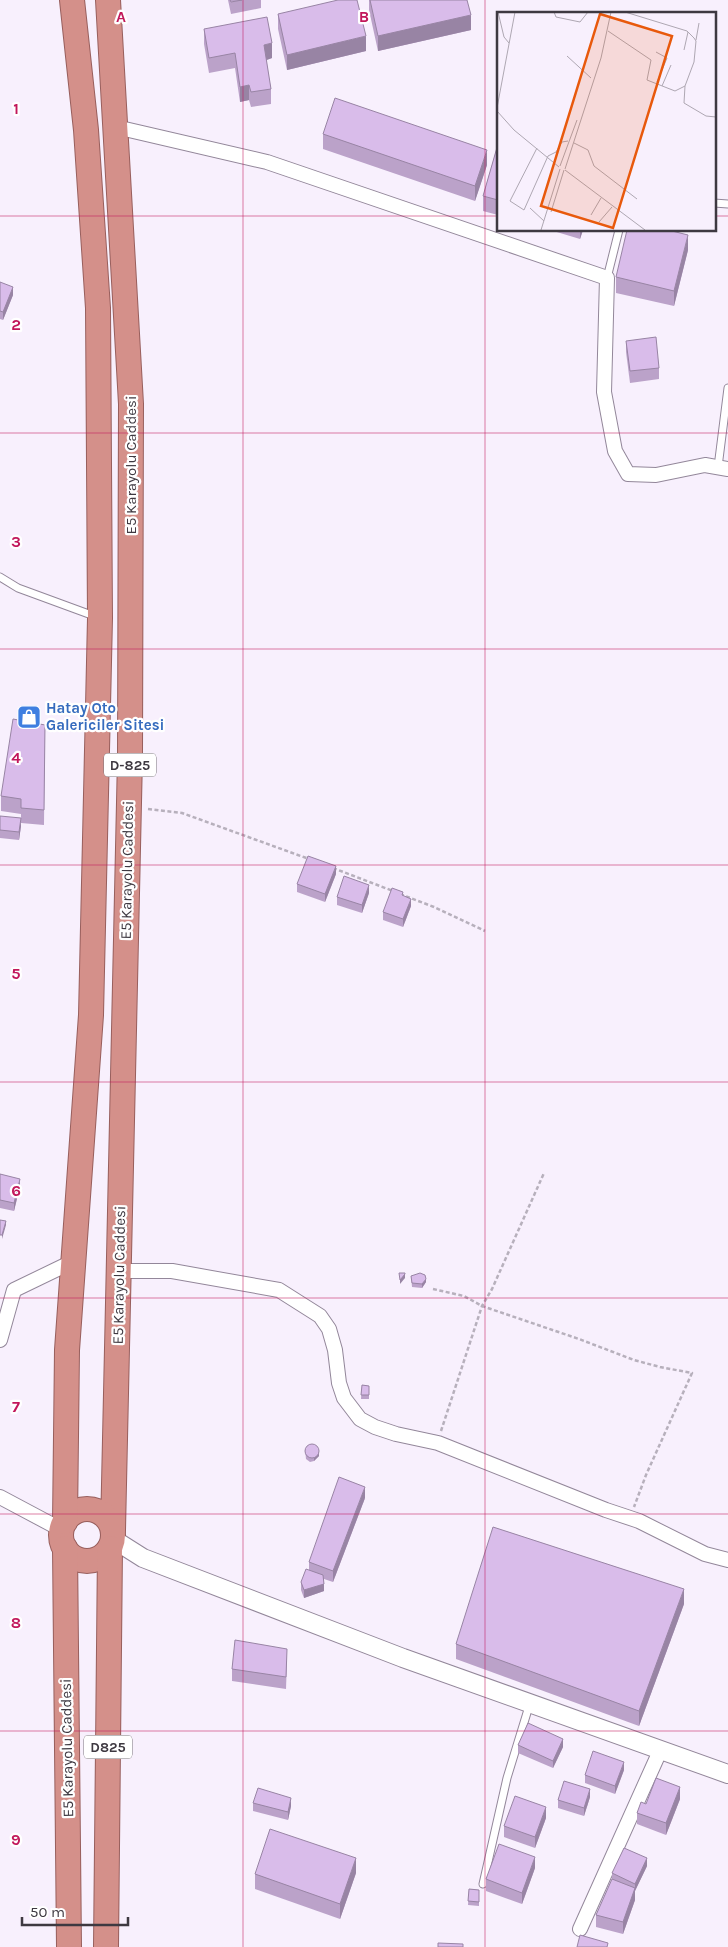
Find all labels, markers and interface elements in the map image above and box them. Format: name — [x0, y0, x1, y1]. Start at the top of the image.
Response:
text: A — [116, 7, 126, 26]
text: B — [359, 7, 369, 26]
inset map — [497, 12, 716, 231]
text: 1 — [13, 99, 19, 118]
text: 2 — [11, 315, 21, 334]
street label: E5 Karayolu Caddesi — [122, 396, 140, 534]
text: 3 — [11, 532, 21, 551]
place label: Hatay Oto Galericiler Sitesi — [46, 699, 165, 734]
shop icon: Hatay Oto Galericiler Sitesi — [16, 704, 42, 730]
text: 4 — [11, 748, 21, 767]
road number: D-825 — [104, 754, 156, 776]
street label: E5 Karayolu Caddesi — [117, 800, 137, 940]
text: 5 — [11, 964, 21, 983]
text: 6 — [11, 1181, 21, 1200]
street label: E5 Karayolu Caddesi — [109, 1205, 129, 1345]
text: 7 — [12, 1397, 20, 1416]
text: 8 — [11, 1613, 21, 1632]
street label: E5 Karayolu Caddesi — [57, 1678, 77, 1818]
road number: D825 — [84, 1735, 132, 1758]
text: 9 — [11, 1830, 21, 1849]
scale bar — [22, 1894, 129, 1926]
text: 50 m — [30, 1903, 65, 1921]

